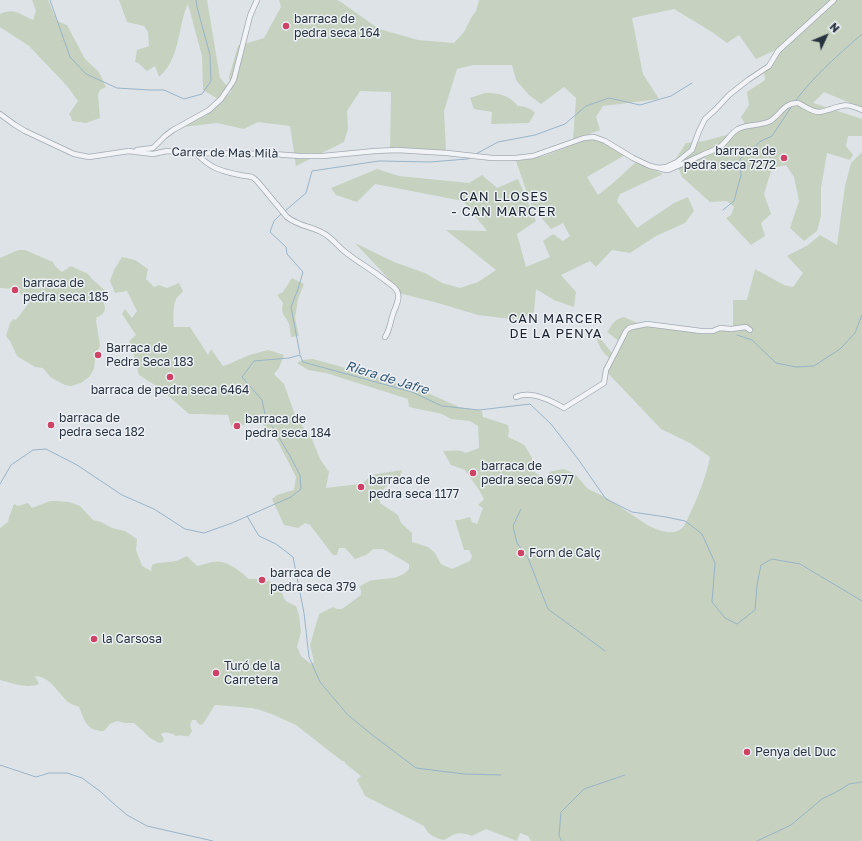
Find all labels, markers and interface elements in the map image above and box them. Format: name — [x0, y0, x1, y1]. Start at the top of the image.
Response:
place label: barraca de pedra seca 164 — [294, 12, 380, 40]
north arrow — [806, 16, 846, 56]
text: N — [827, 20, 843, 35]
marker: barraca de pedra seca 164 — [281, 21, 291, 31]
place label: barraca de pedra seca 7272 — [684, 144, 776, 172]
street label: Carrer de Mas Milà — [171, 145, 279, 161]
marker: barraca de pedra seca 7272 — [779, 153, 789, 163]
district label: CAN LLOSES - CAN MARCER — [452, 189, 556, 220]
place label: barraca de pedra seca 185 — [23, 276, 109, 304]
marker: barraca de pedra seca 185 — [10, 285, 20, 295]
district label: CAN MARCER DE LA PENYA — [509, 311, 603, 342]
place label: Barraca de Pedra Seca 183 — [106, 341, 194, 369]
marker: Barraca de Pedra Seca 183 — [93, 350, 103, 360]
water label: Riera de Jafre — [344, 358, 430, 398]
marker: barraca de pedra seca 6464 — [165, 372, 175, 382]
place label: barraca de pedra seca 6464 — [91, 383, 249, 397]
place label: barraca de pedra seca 182 — [59, 411, 145, 439]
place label: barraca de pedra seca 184 — [245, 412, 331, 440]
marker: barraca de pedra seca 182 — [46, 420, 56, 430]
marker: barraca de pedra seca 184 — [232, 421, 242, 431]
place label: barraca de pedra seca 6977 — [481, 459, 574, 487]
marker: barraca de pedra seca 6977 — [468, 468, 478, 478]
place label: barraca de pedra seca 1177 — [369, 473, 459, 501]
marker: barraca de pedra seca 1177 — [356, 482, 366, 492]
place label: Forn de Calç — [529, 546, 601, 560]
marker: Forn de Calç — [516, 548, 526, 558]
place label: barraca de pedra seca 379 — [270, 566, 356, 594]
marker: barraca de pedra seca 379 — [257, 575, 267, 585]
place label: la Carsosa — [102, 632, 162, 646]
marker: la Carsosa — [89, 634, 99, 644]
place label: Turó de la Carretera — [224, 659, 280, 687]
marker: Turó de la Carretera — [211, 668, 221, 678]
place label: Penya del Duc — [755, 745, 836, 759]
marker: Penya del Duc — [742, 747, 752, 757]

